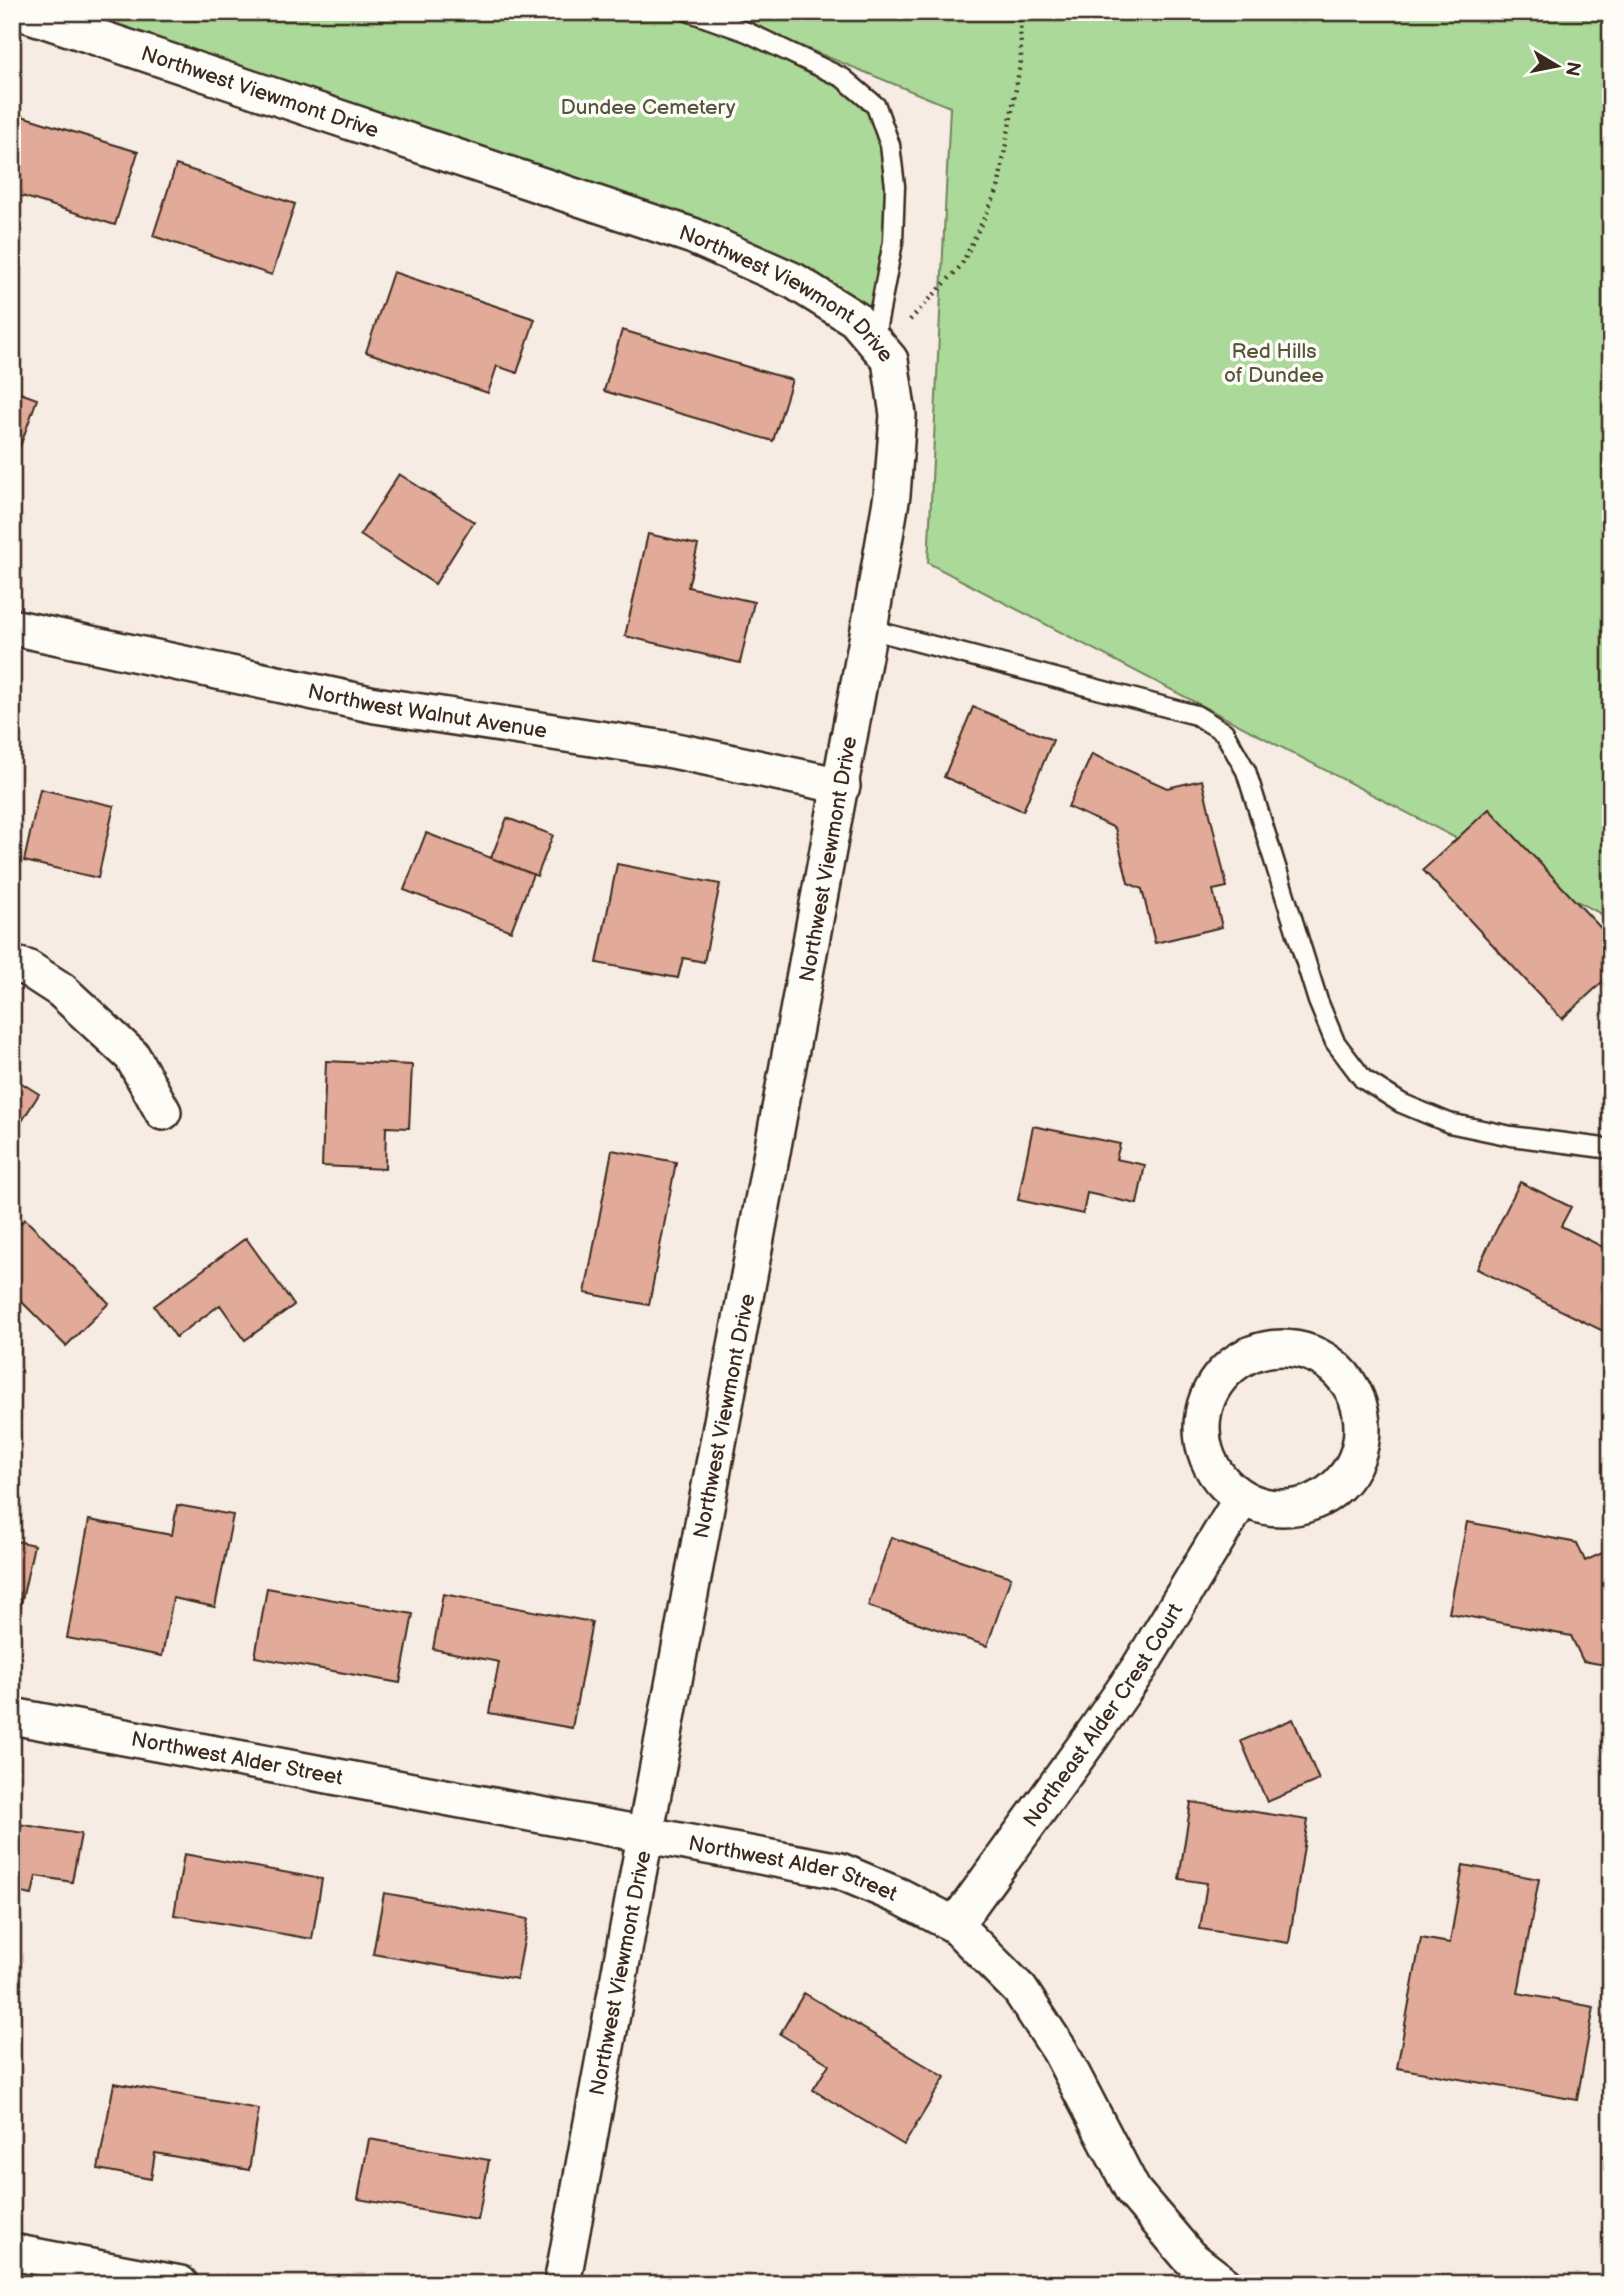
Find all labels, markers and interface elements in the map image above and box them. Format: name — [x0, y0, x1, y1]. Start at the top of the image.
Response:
north arrow — [1522, 32, 1592, 102]
street label: Northwest Viewmont Drive — [138, 41, 382, 143]
text: N — [1560, 60, 1585, 78]
park label: Dundee Cemetery — [560, 95, 736, 120]
street label: Northwest Viewmont Drive — [676, 220, 898, 368]
park label: Red Hills of Dundee — [1224, 339, 1324, 388]
street label: Northwest Walnut Avenue — [305, 679, 549, 744]
street label: Northwest Viewmont Drive — [795, 734, 862, 984]
street label: Northwest Viewmont Drive — [688, 1292, 760, 1541]
street label: Northeast Alder Crest Court — [1018, 1598, 1189, 1832]
street label: Northwest Alder Street — [129, 1727, 345, 1791]
street label: Northwest Alder Street — [686, 1831, 901, 1907]
street label: Northwest Viewmont Drive — [584, 1849, 656, 2098]

